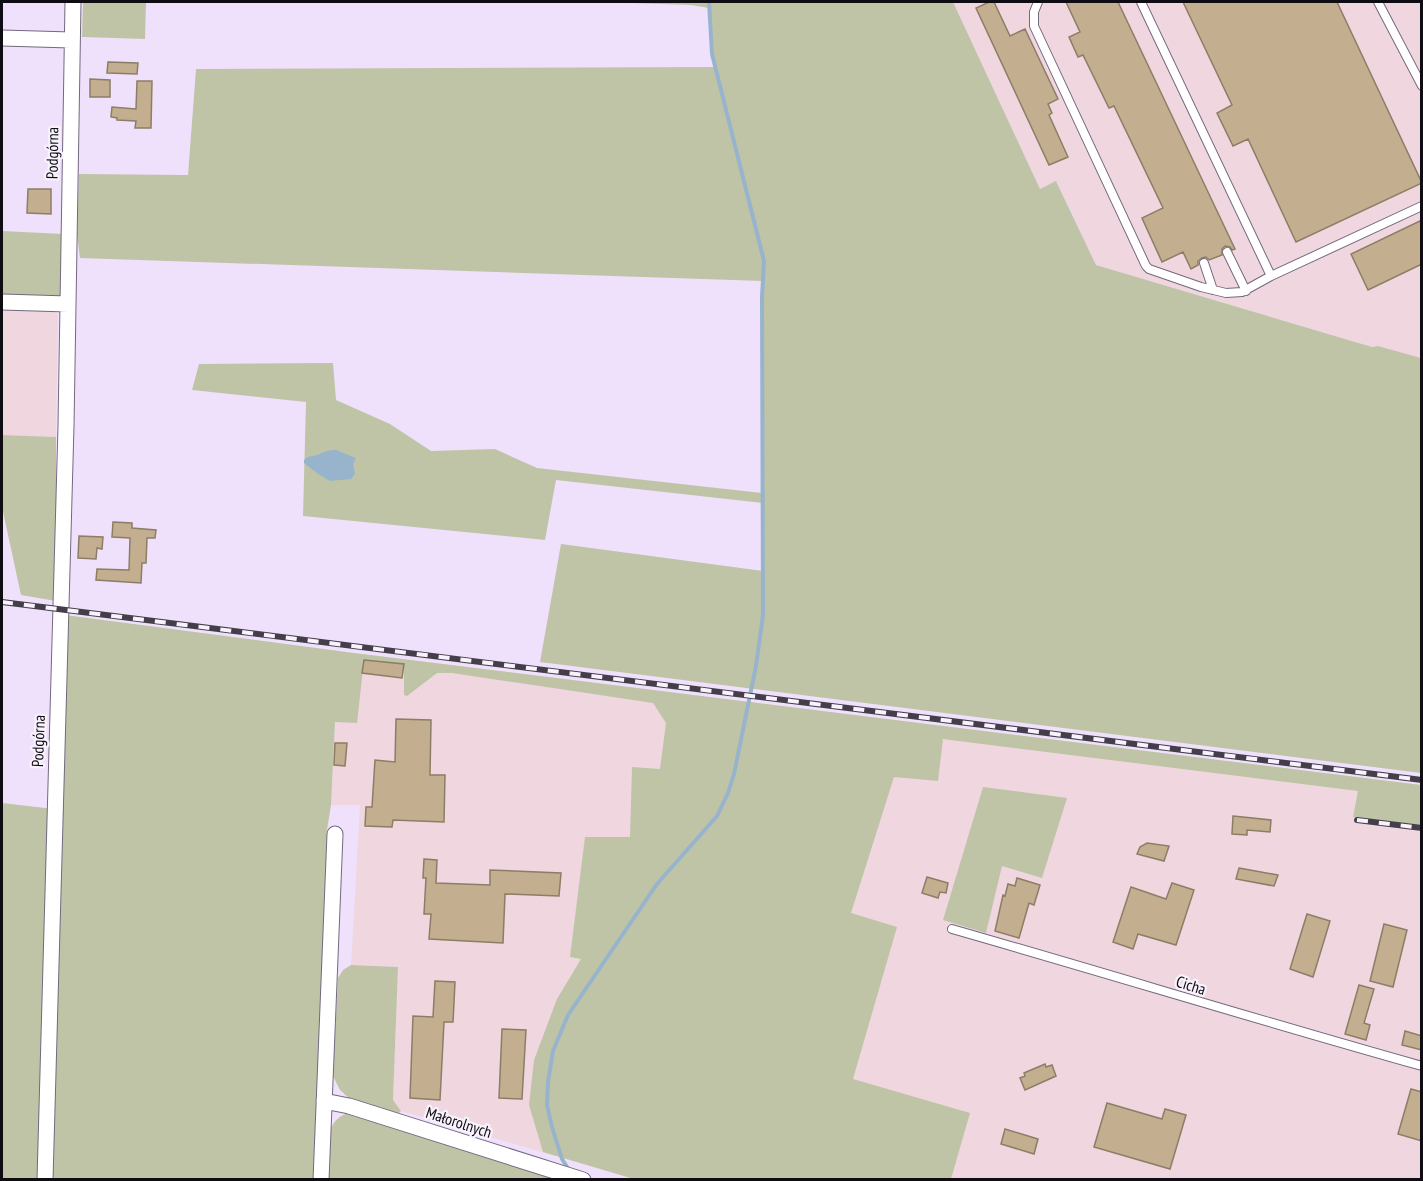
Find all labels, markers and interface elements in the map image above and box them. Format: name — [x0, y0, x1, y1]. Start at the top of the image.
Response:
street label: Podgórna — [42, 127, 62, 179]
street label: Podgórna — [27, 715, 49, 767]
street label: Cicha — [1174, 971, 1208, 999]
street label: Małorolnych — [424, 1102, 494, 1142]

